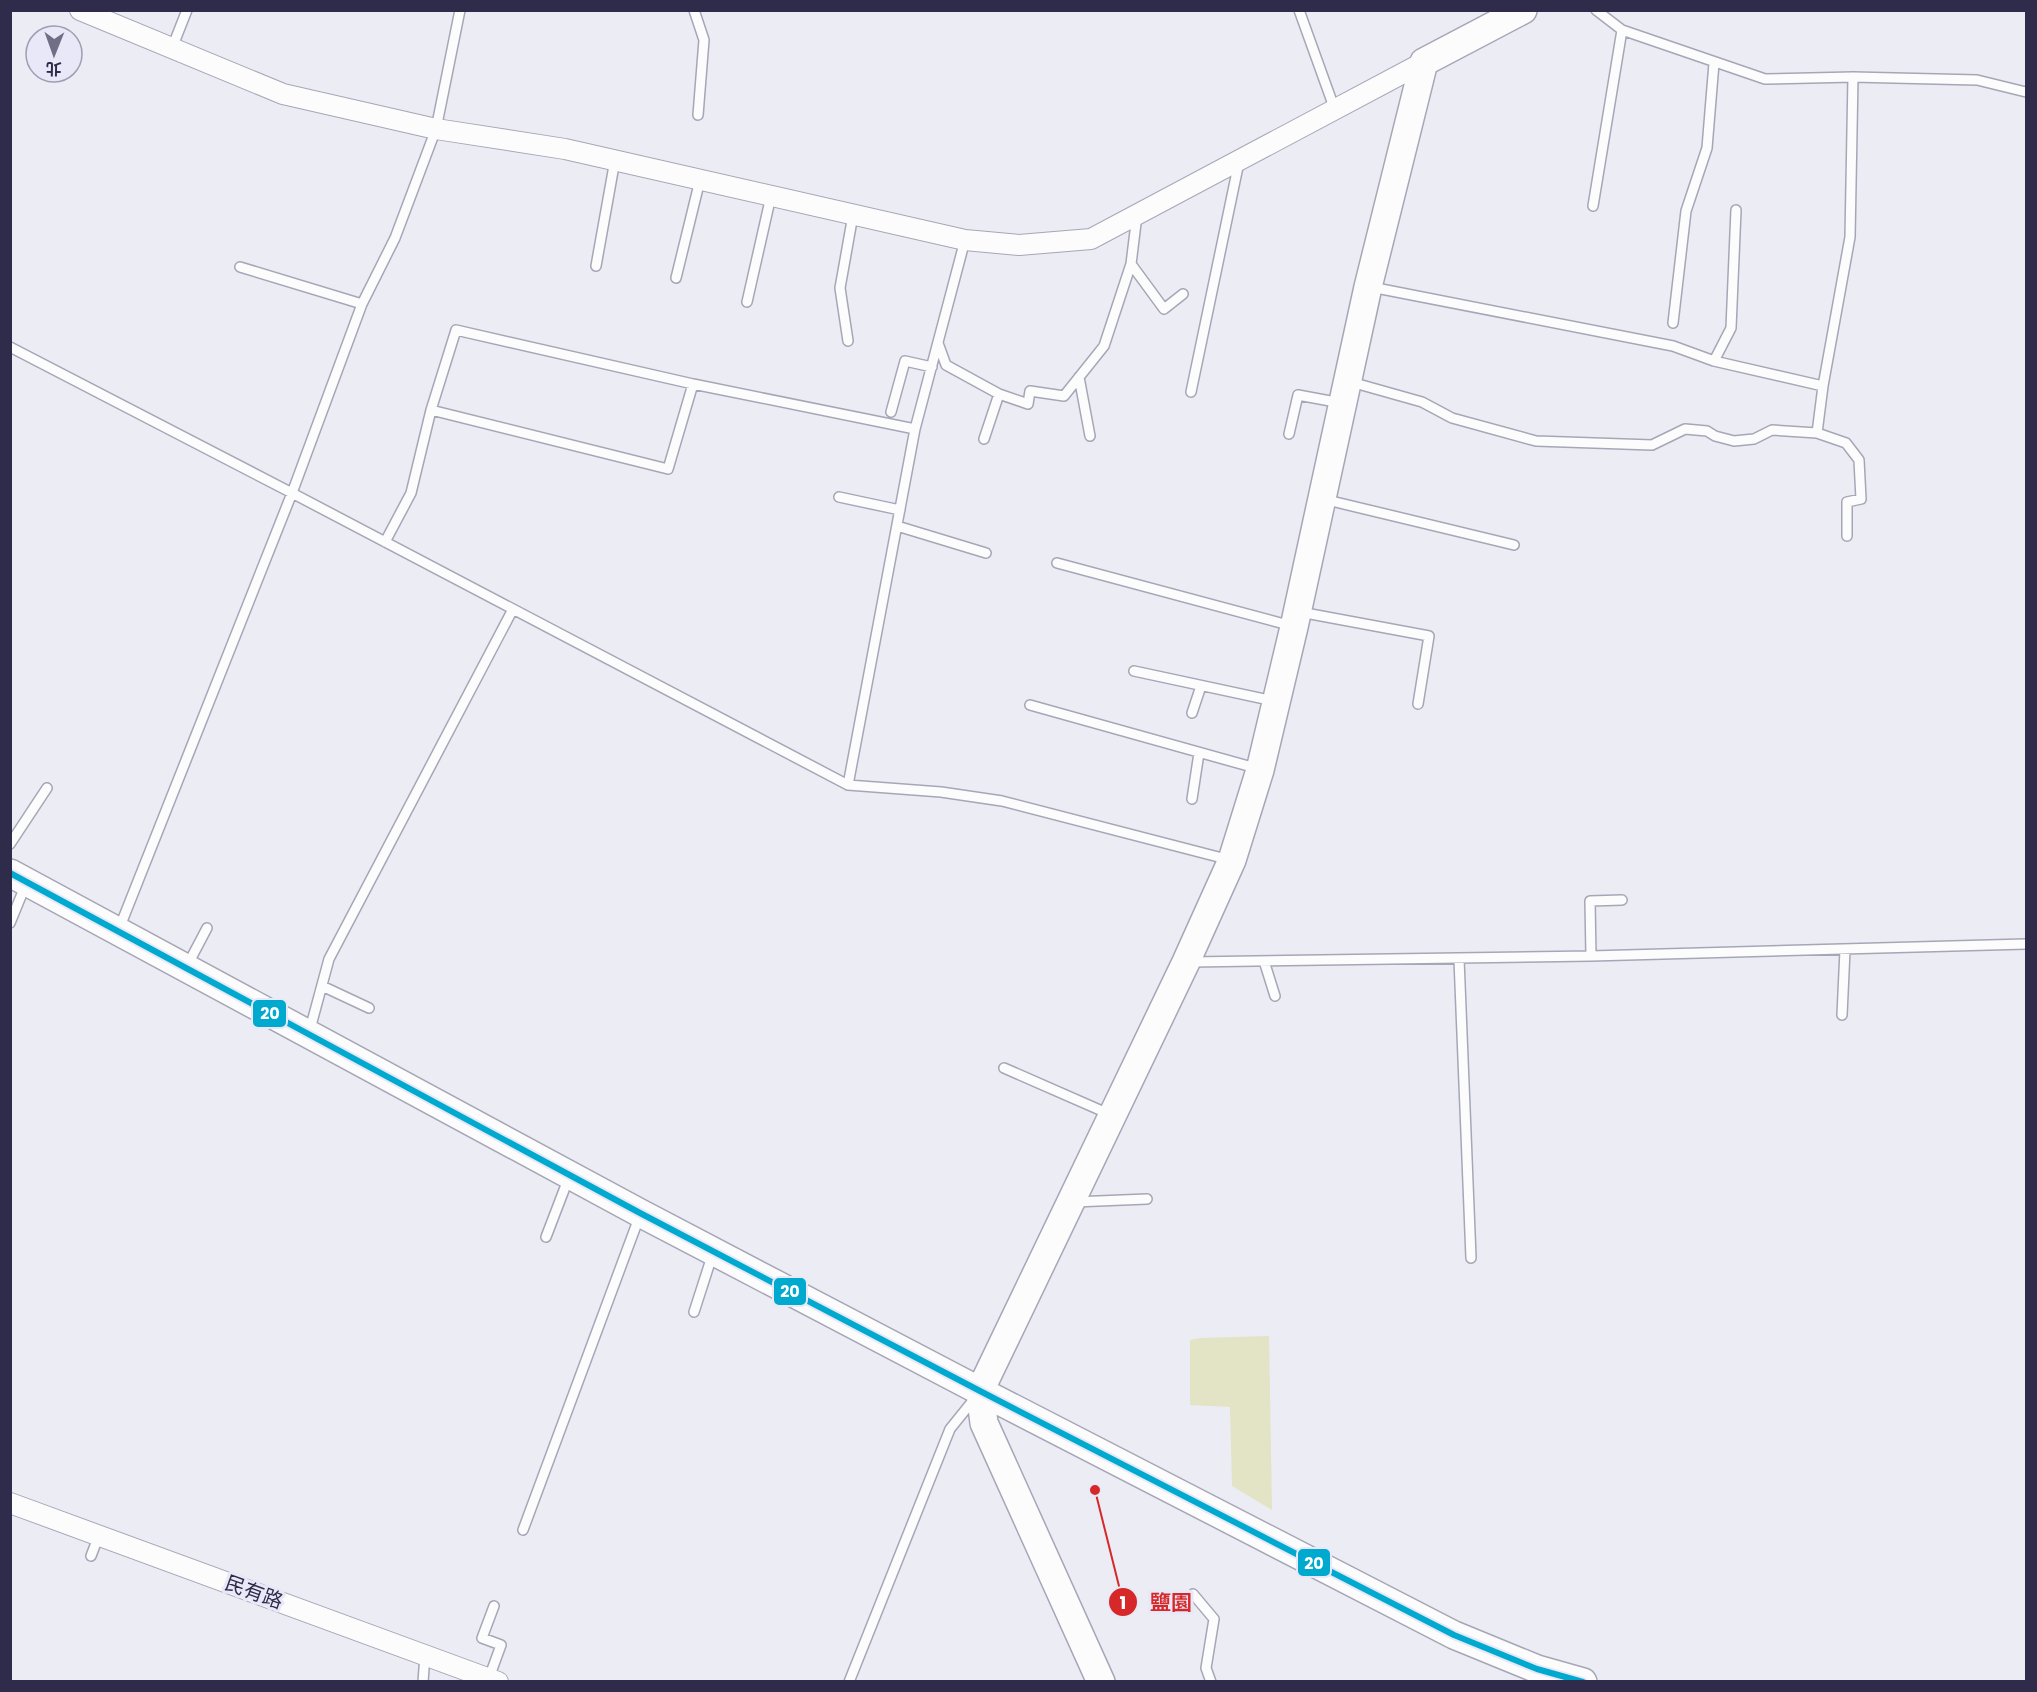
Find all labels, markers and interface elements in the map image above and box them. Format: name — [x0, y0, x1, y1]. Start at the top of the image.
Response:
north arrow — [24, 24, 84, 84]
text: 北 — [46, 57, 62, 80]
line badge: 20 — [252, 999, 287, 1028]
text: 20 — [260, 1002, 280, 1025]
line badge: 20 — [773, 1277, 807, 1306]
text: 20 — [780, 1280, 800, 1303]
line badge: 20 — [1297, 1548, 1331, 1577]
text: 20 — [1304, 1552, 1324, 1575]
street label: 民有路 — [221, 1569, 287, 1615]
callout: 鹽園 — [1108, 1583, 1204, 1622]
text: 鹽園 — [1150, 1588, 1192, 1617]
text: 1 — [1120, 1590, 1126, 1615]

